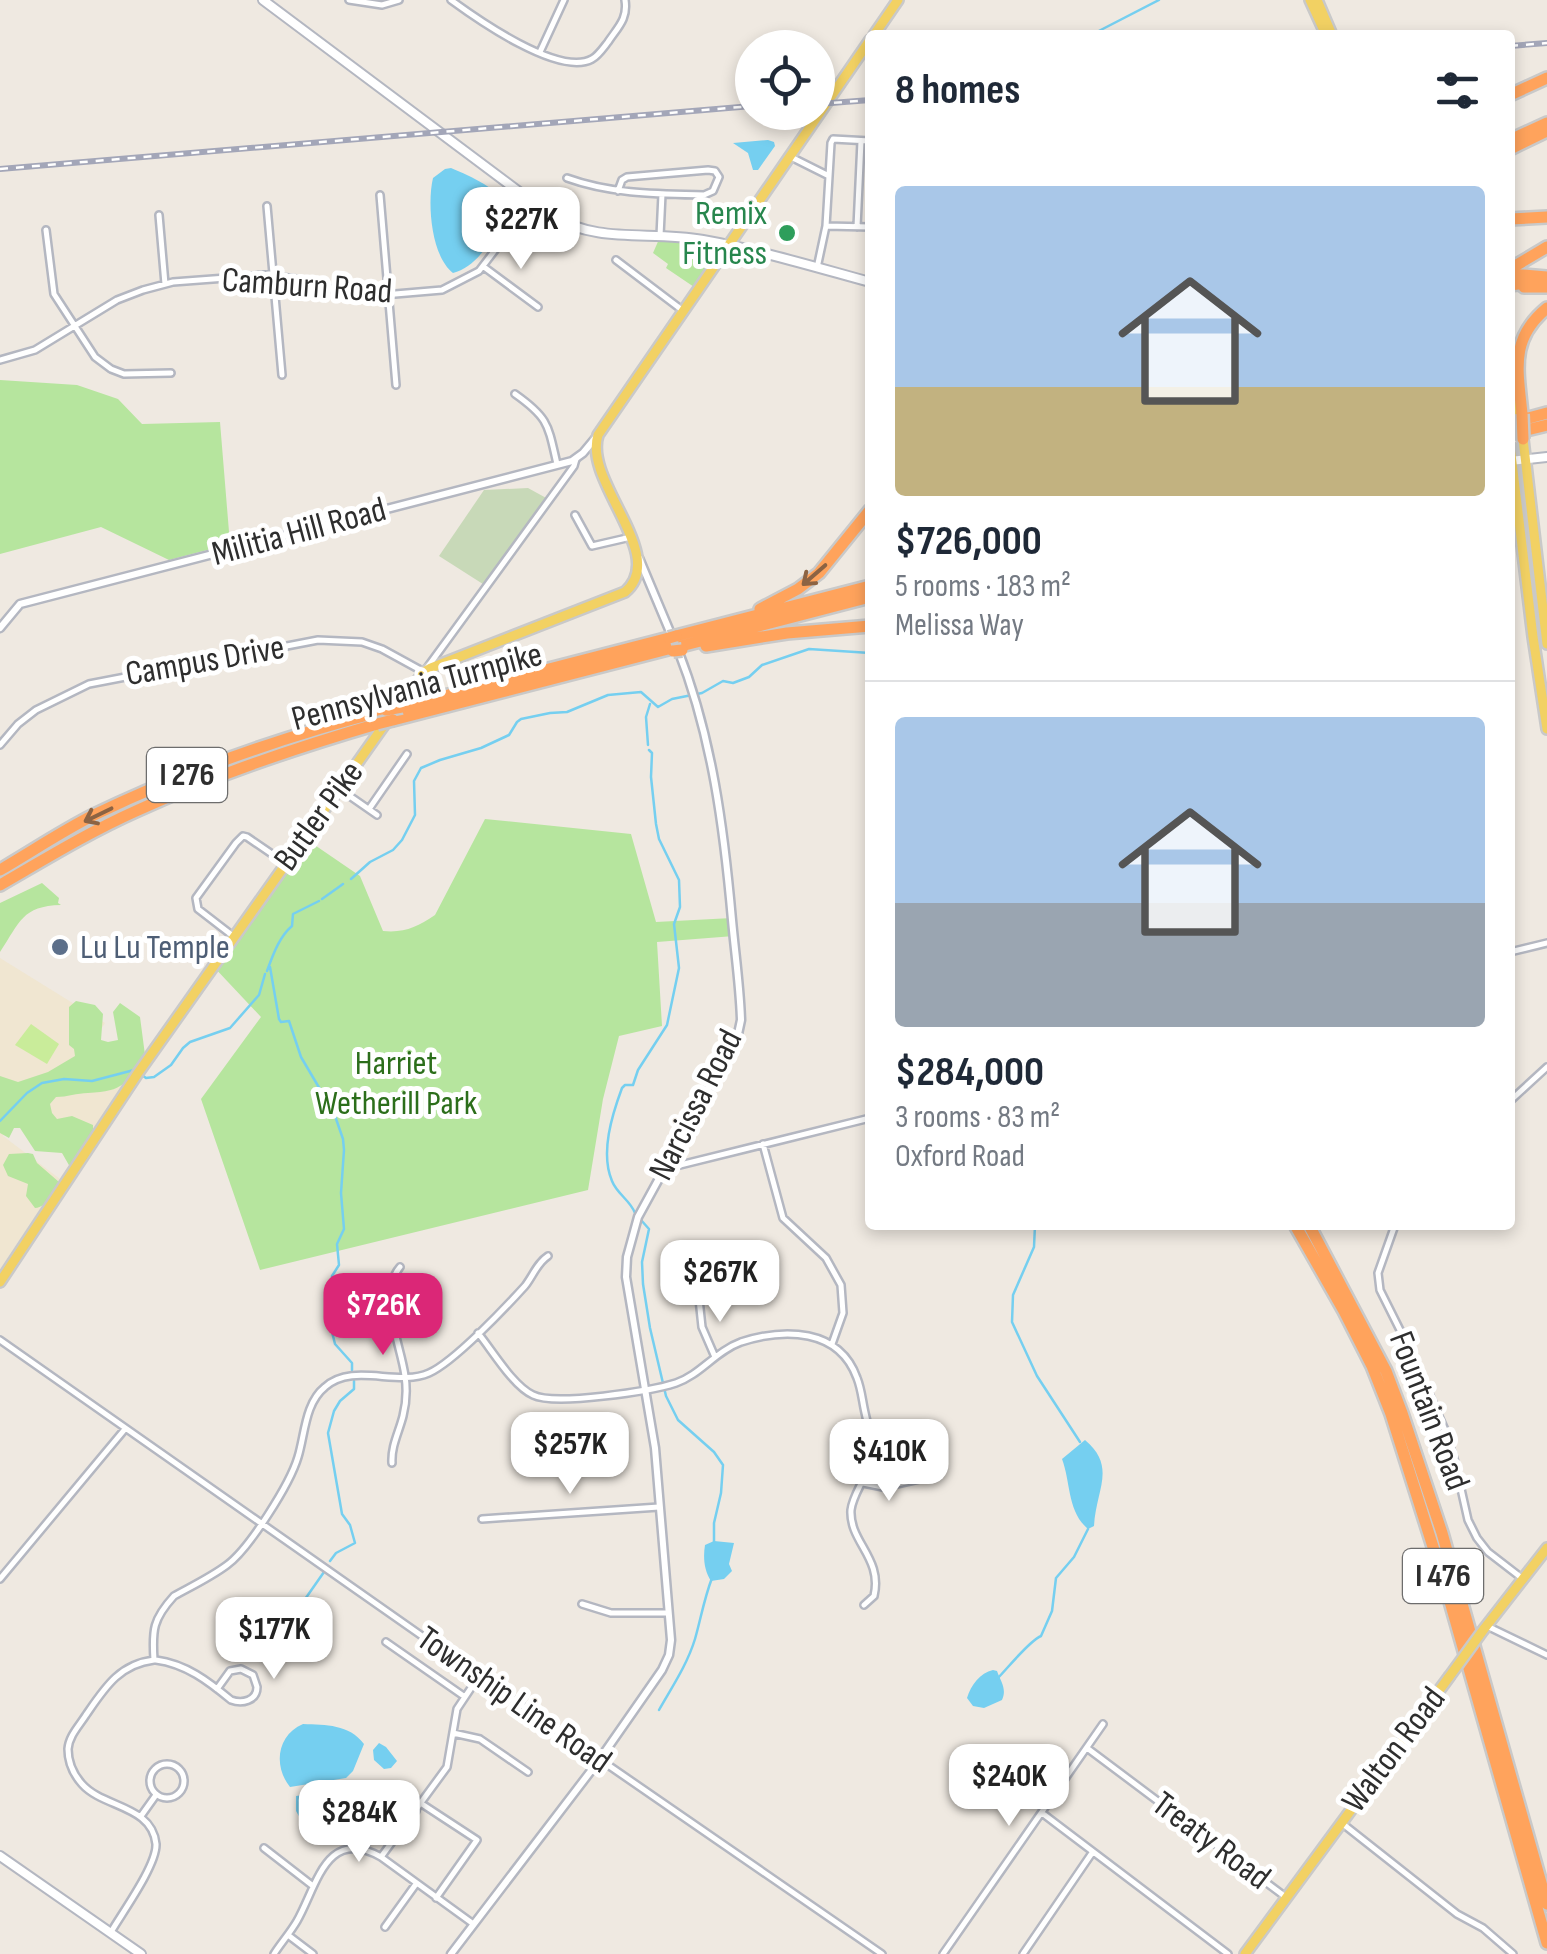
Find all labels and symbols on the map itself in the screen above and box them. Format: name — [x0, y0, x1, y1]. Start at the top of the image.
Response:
pin: $227K — [451, 187, 591, 272]
place label: Remix Fitness — [682, 192, 767, 275]
marker: Remix Fitness — [776, 222, 798, 244]
street label: Camburn Road — [221, 259, 393, 313]
street label: Militia Hill Road — [207, 488, 391, 576]
one-way arrow — [802, 564, 827, 587]
street label: Campus Drive — [122, 626, 288, 696]
street label: Pennsylvania Turnpike — [287, 633, 547, 741]
road number: I 276 — [147, 748, 227, 802]
street label: Butler Pike — [265, 753, 373, 879]
one-way arrow — [83, 806, 113, 825]
place label: Lu Lu Temple — [80, 926, 230, 969]
marker: Lu Lu Temple — [49, 936, 71, 958]
street label: Narcissa Road — [640, 1022, 752, 1188]
park label: Harriet Wetherill Park — [315, 1042, 478, 1125]
pin: $267K — [650, 1240, 790, 1325]
pin: $726K — [313, 1273, 453, 1358]
street label: Fountain Road — [1379, 1326, 1479, 1496]
pin: $257K — [500, 1412, 640, 1497]
pin: $410K — [819, 1419, 959, 1504]
road number: I 476 — [1403, 1549, 1483, 1603]
pin: $177K — [204, 1597, 344, 1682]
street label: Township Line Road — [409, 1617, 619, 1783]
street label: Walton Road — [1333, 1679, 1455, 1821]
pin: $240K — [939, 1744, 1079, 1829]
pin: $284K — [289, 1780, 429, 1865]
street label: Treaty Road — [1143, 1783, 1279, 1899]

